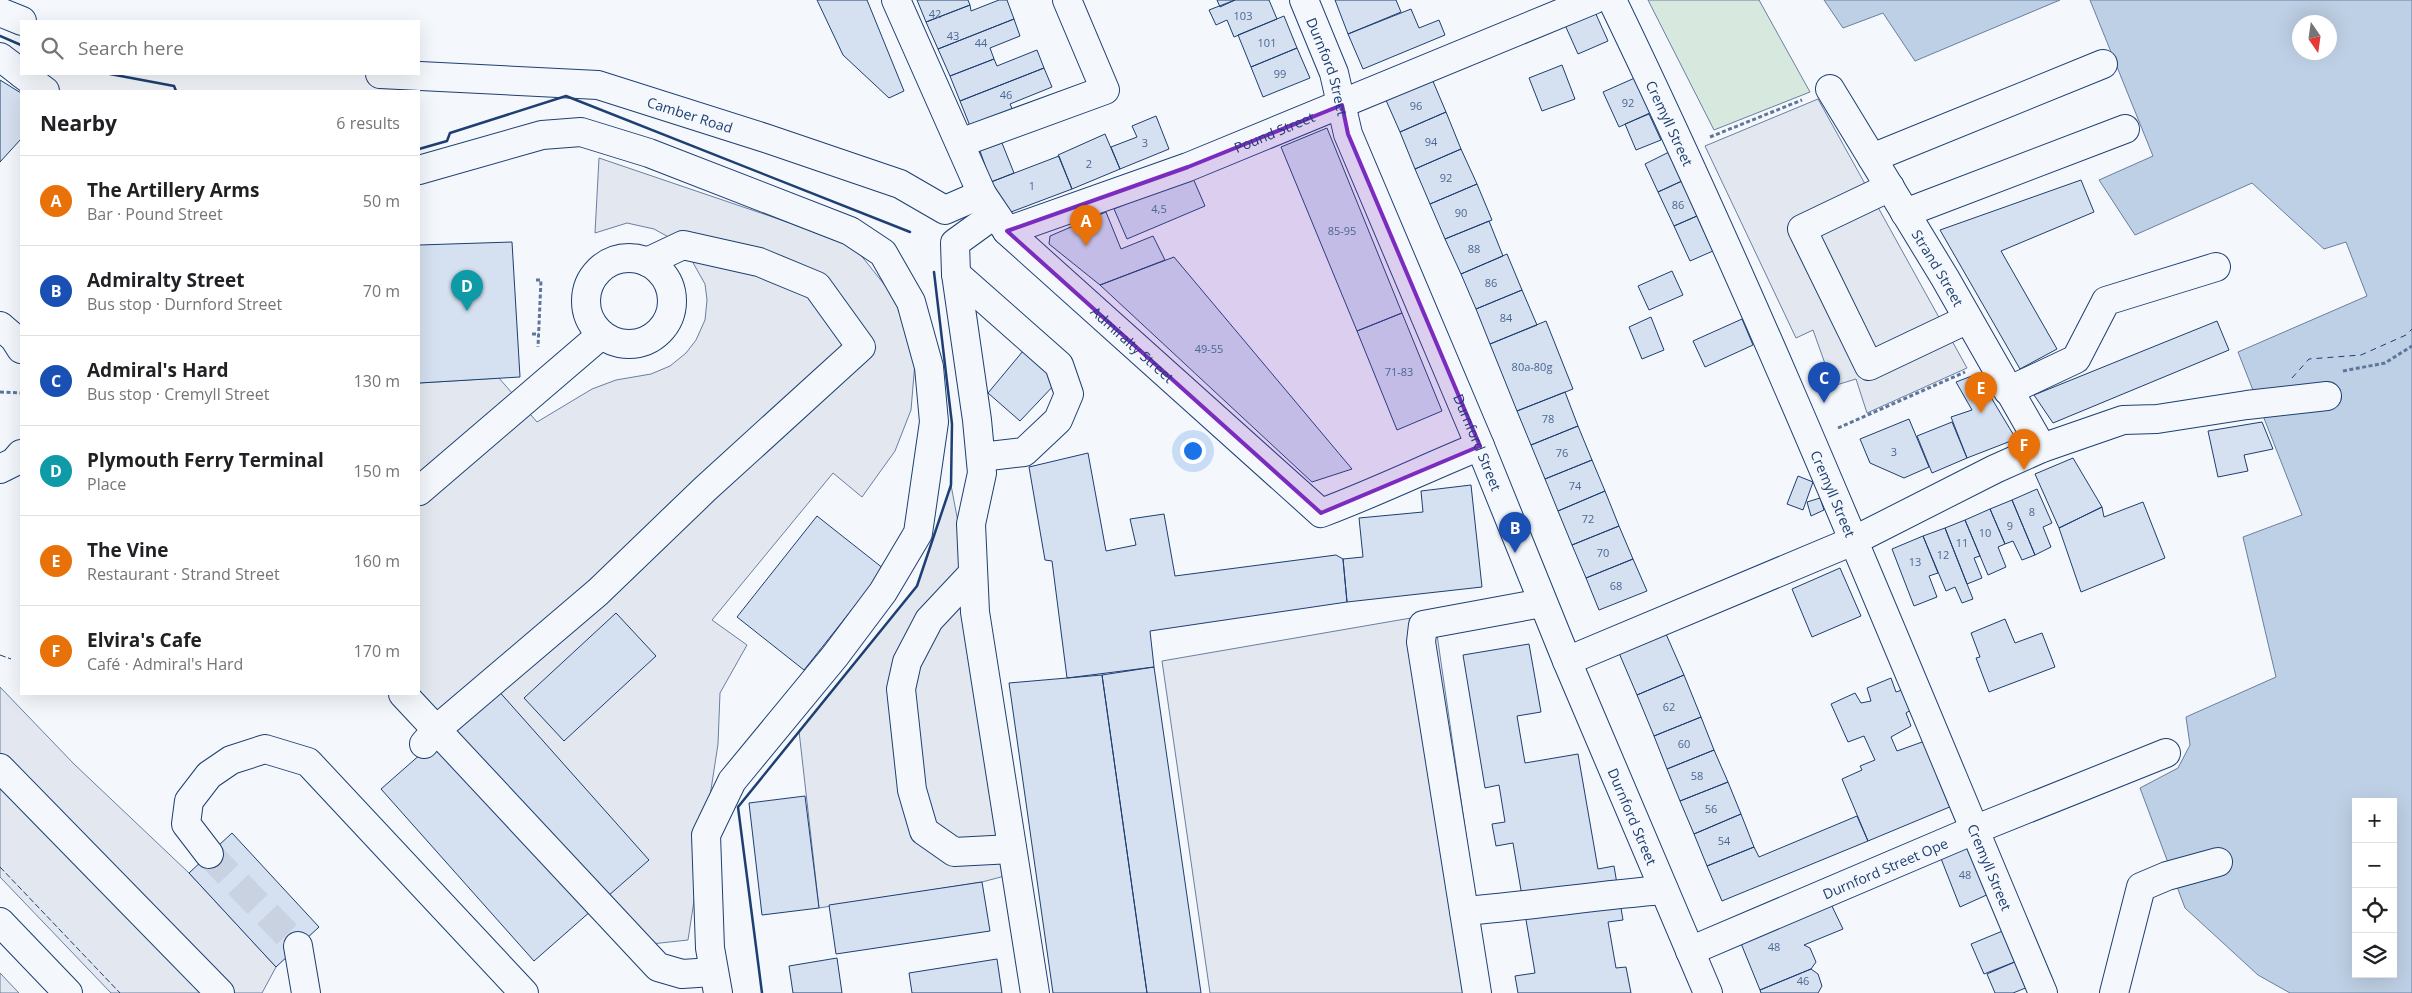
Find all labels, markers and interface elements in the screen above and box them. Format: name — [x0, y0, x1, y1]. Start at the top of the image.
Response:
house number: 42 — [929, 6, 941, 21]
house number: 103 — [1234, 8, 1252, 23]
street label: Durnford Street — [1303, 14, 1353, 118]
north arrow — [2292, 15, 2337, 60]
search box — [20, 20, 420, 75]
house number: 43 — [947, 28, 959, 43]
icon: search — [38, 34, 66, 62]
text: Search here — [78, 35, 184, 61]
house number: 44 — [975, 35, 988, 50]
house number: 101 — [1258, 35, 1276, 50]
house number: 99 — [1274, 66, 1286, 81]
street label: Cremyll Street — [1642, 77, 1698, 169]
house number: 46 — [1000, 87, 1012, 102]
street label: Camber Road — [645, 92, 735, 137]
house number: 92 — [1622, 95, 1634, 110]
house number: 96 — [1410, 98, 1422, 113]
street label: Pound Street — [1231, 106, 1317, 157]
text: Nearby — [40, 109, 117, 137]
text: 6 results — [336, 112, 400, 134]
house number: 94 — [1425, 134, 1438, 149]
house number: 3 — [1142, 135, 1148, 150]
house number: 2 — [1086, 156, 1092, 171]
house number: 92 — [1440, 170, 1452, 185]
text: The Artillery Arms — [87, 177, 259, 203]
house number: 1 — [1029, 178, 1035, 193]
text: A — [50, 190, 62, 212]
text: 50 m — [363, 190, 400, 212]
house number: 86 — [1672, 197, 1684, 212]
house number: 4,5 — [1151, 201, 1167, 216]
text: Bar · Pound Street — [87, 203, 223, 225]
pin: A — [1070, 205, 1102, 246]
house number: 90 — [1455, 205, 1467, 220]
house number: 85-95 — [1328, 223, 1356, 238]
street label: Strand Street — [1908, 226, 1969, 310]
house number: 88 — [1468, 241, 1480, 256]
text: Admiralty Street — [87, 267, 245, 293]
pin: D — [451, 270, 483, 311]
house number: 86 — [1485, 275, 1497, 290]
text: B — [51, 280, 61, 302]
text: 70 m — [363, 280, 400, 302]
text: Bus stop · Durnford Street — [87, 293, 282, 315]
street label: Admiralty Street — [1087, 302, 1179, 386]
house number: 84 — [1500, 310, 1513, 325]
house number: 49-55 — [1195, 341, 1223, 356]
text: Admiral's Hard — [87, 357, 229, 383]
house number: 80a-80g — [1512, 359, 1552, 374]
pin: C — [1808, 362, 1840, 403]
house number: 71-83 — [1385, 364, 1413, 379]
text: C — [51, 370, 61, 392]
text: 130 m — [354, 370, 400, 392]
pin: E — [1965, 372, 1997, 413]
text: Bus stop · Cremyll Street — [87, 383, 270, 405]
street label: Durnford Street — [1449, 391, 1507, 493]
house number: 78 — [1542, 411, 1554, 426]
pin: F — [2008, 429, 2040, 470]
your location — [1180, 438, 1206, 464]
house number: 3 — [1891, 444, 1897, 459]
house number: 76 — [1556, 445, 1568, 460]
text: Plymouth Ferry Terminal — [87, 447, 324, 473]
street label: Cremyll Street — [1807, 447, 1860, 540]
text: D — [50, 460, 62, 482]
text: 150 m — [354, 460, 400, 482]
text: Place — [87, 473, 126, 495]
house number: 74 — [1569, 478, 1582, 493]
house number: 8 — [2029, 504, 2035, 519]
house number: 72 — [1582, 511, 1594, 526]
pin: B — [1499, 512, 1531, 553]
house number: 9 — [2007, 518, 2013, 533]
house number: 10 — [1979, 525, 1991, 540]
house number: 11 — [1956, 535, 1968, 550]
text: The Vine — [87, 537, 169, 563]
house number: 70 — [1597, 545, 1609, 560]
house number: 12 — [1937, 547, 1949, 562]
text: E — [52, 550, 60, 572]
text: 160 m — [354, 550, 400, 572]
house number: 13 — [1909, 554, 1921, 569]
text: Restaurant · Strand Street — [87, 563, 280, 585]
house number: 68 — [1610, 578, 1622, 593]
text: Elvira's Cafe — [87, 627, 202, 653]
text: F — [52, 640, 60, 662]
text: 170 m — [354, 640, 400, 662]
text: Café · Admiral's Hard — [87, 653, 243, 675]
house number: 62 — [1663, 699, 1675, 714]
house number: 60 — [1678, 736, 1690, 751]
street label: Durnford Street — [1604, 765, 1662, 868]
house number: 58 — [1691, 768, 1703, 783]
map controls — [2352, 798, 2397, 978]
button: + — [2352, 798, 2397, 843]
house number: 56 — [1705, 801, 1717, 816]
street label: Cremyll Street — [1964, 821, 2017, 913]
house number: 54 — [1718, 833, 1731, 848]
street label: Durnford Street Ope — [1820, 833, 1951, 903]
button: − — [2352, 843, 2397, 888]
house number: 48 — [1959, 867, 1971, 882]
button: locate — [2352, 888, 2397, 933]
button: layers — [2352, 933, 2397, 978]
house number: 48 — [1768, 939, 1780, 954]
house number: 46 — [1797, 973, 1809, 988]

